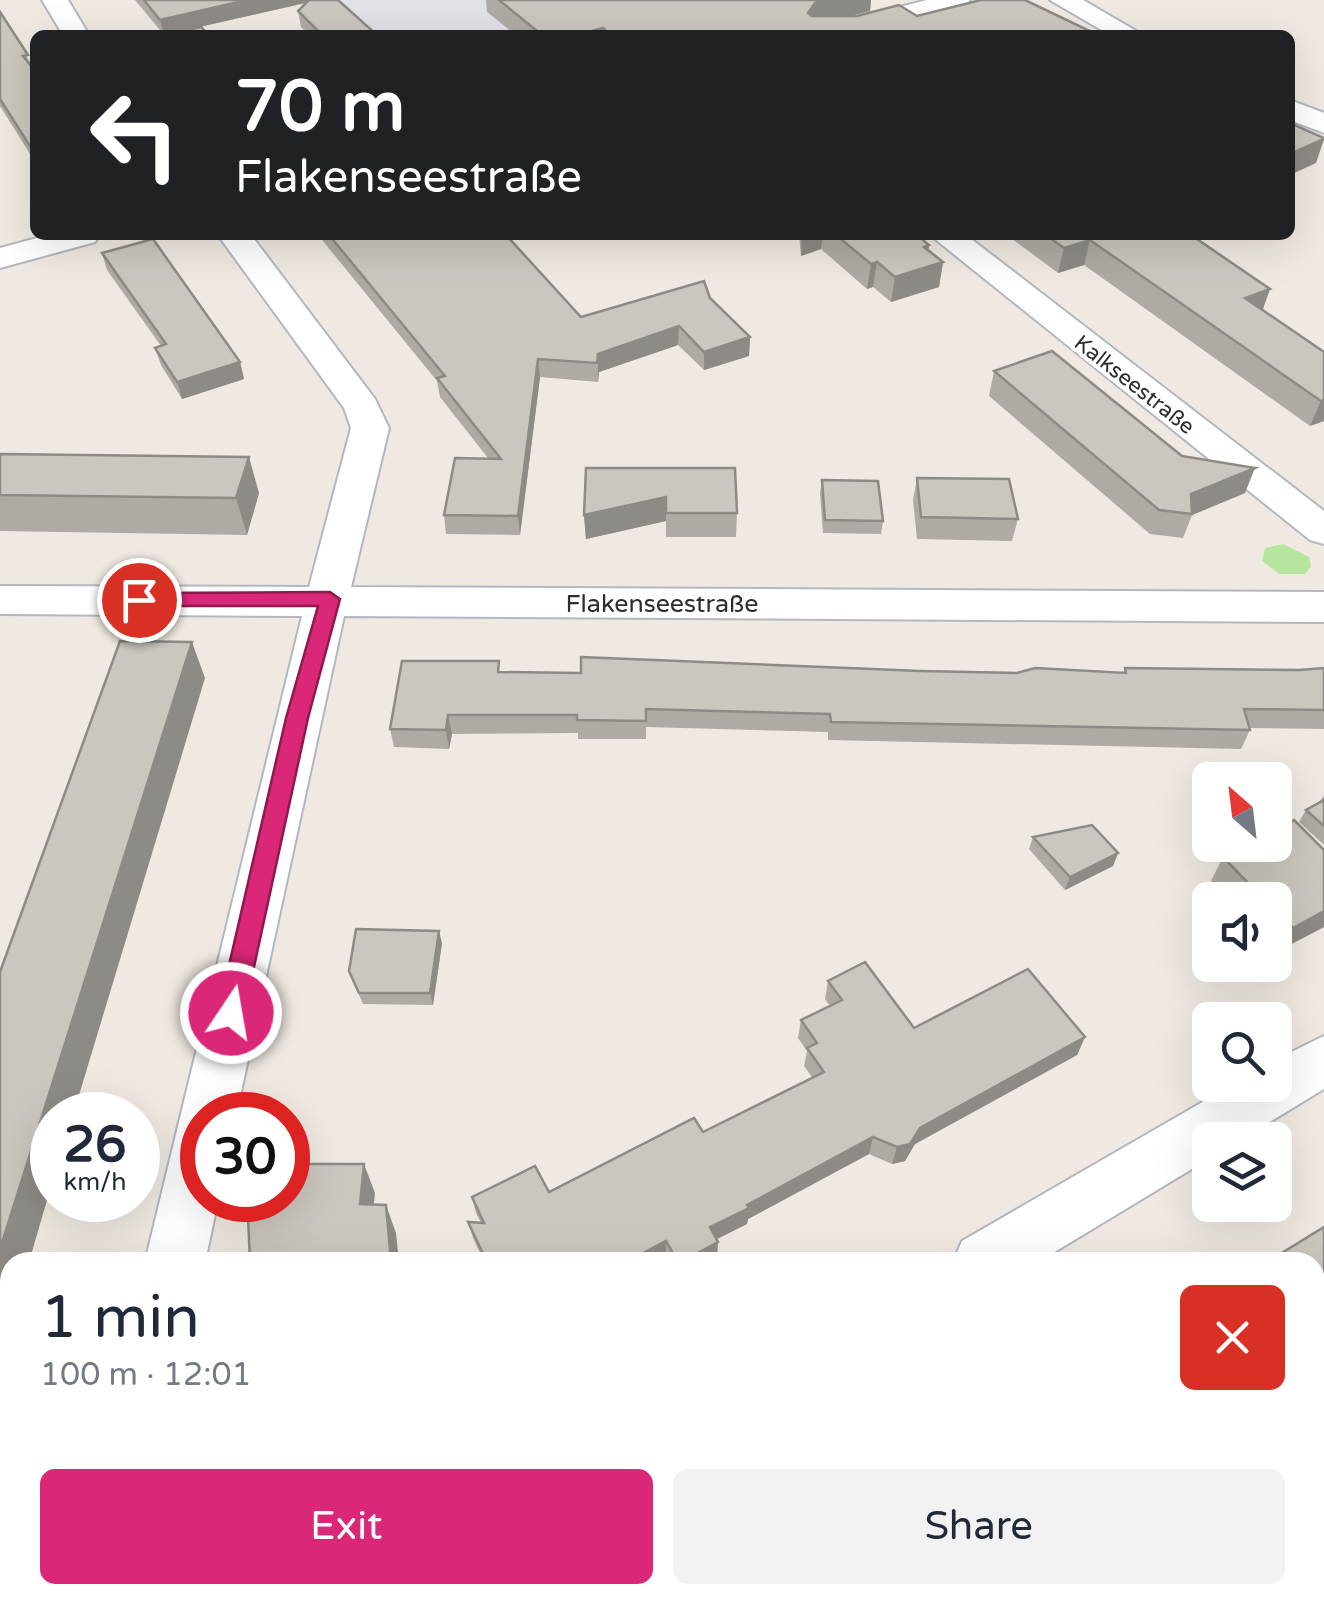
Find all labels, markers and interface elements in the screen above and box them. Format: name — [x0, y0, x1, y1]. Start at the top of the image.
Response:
text: 70 m — [235, 66, 405, 150]
icon: left — [70, 70, 200, 200]
text: Flakenseestraße — [235, 151, 582, 205]
street label: Kalkseestraße — [1069, 330, 1200, 440]
pin — [97, 558, 182, 643]
icon: arrive — [112, 573, 167, 628]
street label: Flakenseestraße — [566, 589, 758, 619]
north arrow — [1192, 762, 1292, 862]
map controls — [1192, 762, 1292, 1222]
button: sound — [1192, 882, 1292, 982]
position arrow — [179, 961, 283, 1065]
button: search — [1192, 1002, 1292, 1102]
speed limit sign: 30 — [180, 1092, 310, 1222]
text: 26 — [64, 1115, 126, 1175]
button: layers — [1192, 1122, 1292, 1222]
text: km/h — [64, 1167, 126, 1197]
text: 1 min — [40, 1282, 200, 1354]
button: close — [1180, 1285, 1285, 1390]
text: 100 m · 12:01 — [40, 1356, 252, 1394]
button: Exit — [40, 1469, 653, 1584]
button: Share — [673, 1469, 1285, 1584]

